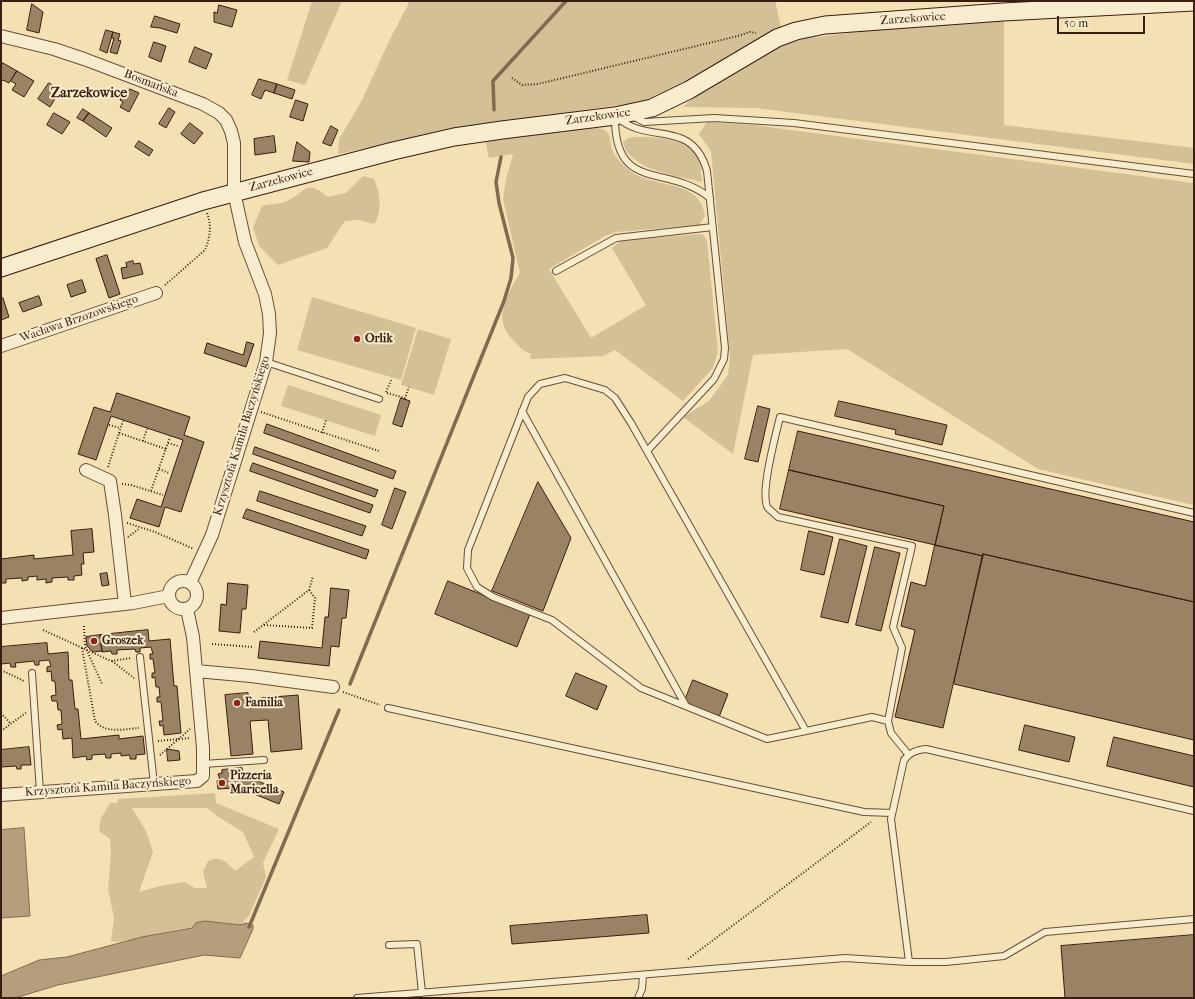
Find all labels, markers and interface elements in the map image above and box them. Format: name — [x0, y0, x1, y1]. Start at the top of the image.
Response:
scale bar — [1059, 8, 1147, 34]
street label: Zarzekowice — [880, 10, 946, 28]
text: 50 m — [1064, 16, 1088, 30]
street label: Bosmańska — [122, 67, 180, 101]
district label: Zarzekowice — [51, 86, 127, 102]
street label: Zarzekowice — [565, 105, 631, 129]
street label: Zarzekowice — [248, 165, 314, 195]
street label: Wacława Brzozowskiego — [18, 292, 140, 346]
place label: Orlik — [365, 332, 393, 346]
marker: Orlik — [352, 334, 362, 344]
street label: Krzysztofa Kamila Baczyńskiego — [211, 354, 273, 518]
place label: Groszek — [102, 634, 143, 648]
marker: Groszek — [89, 636, 99, 646]
place label: Familia — [245, 696, 283, 710]
marker: Familia — [232, 698, 242, 708]
place label: Pizzeria Maricella — [230, 769, 278, 797]
street label: Krzysztofa Kamila Baczyńskiego — [24, 774, 192, 800]
marker: Pizzeria Maricella — [217, 778, 227, 788]

